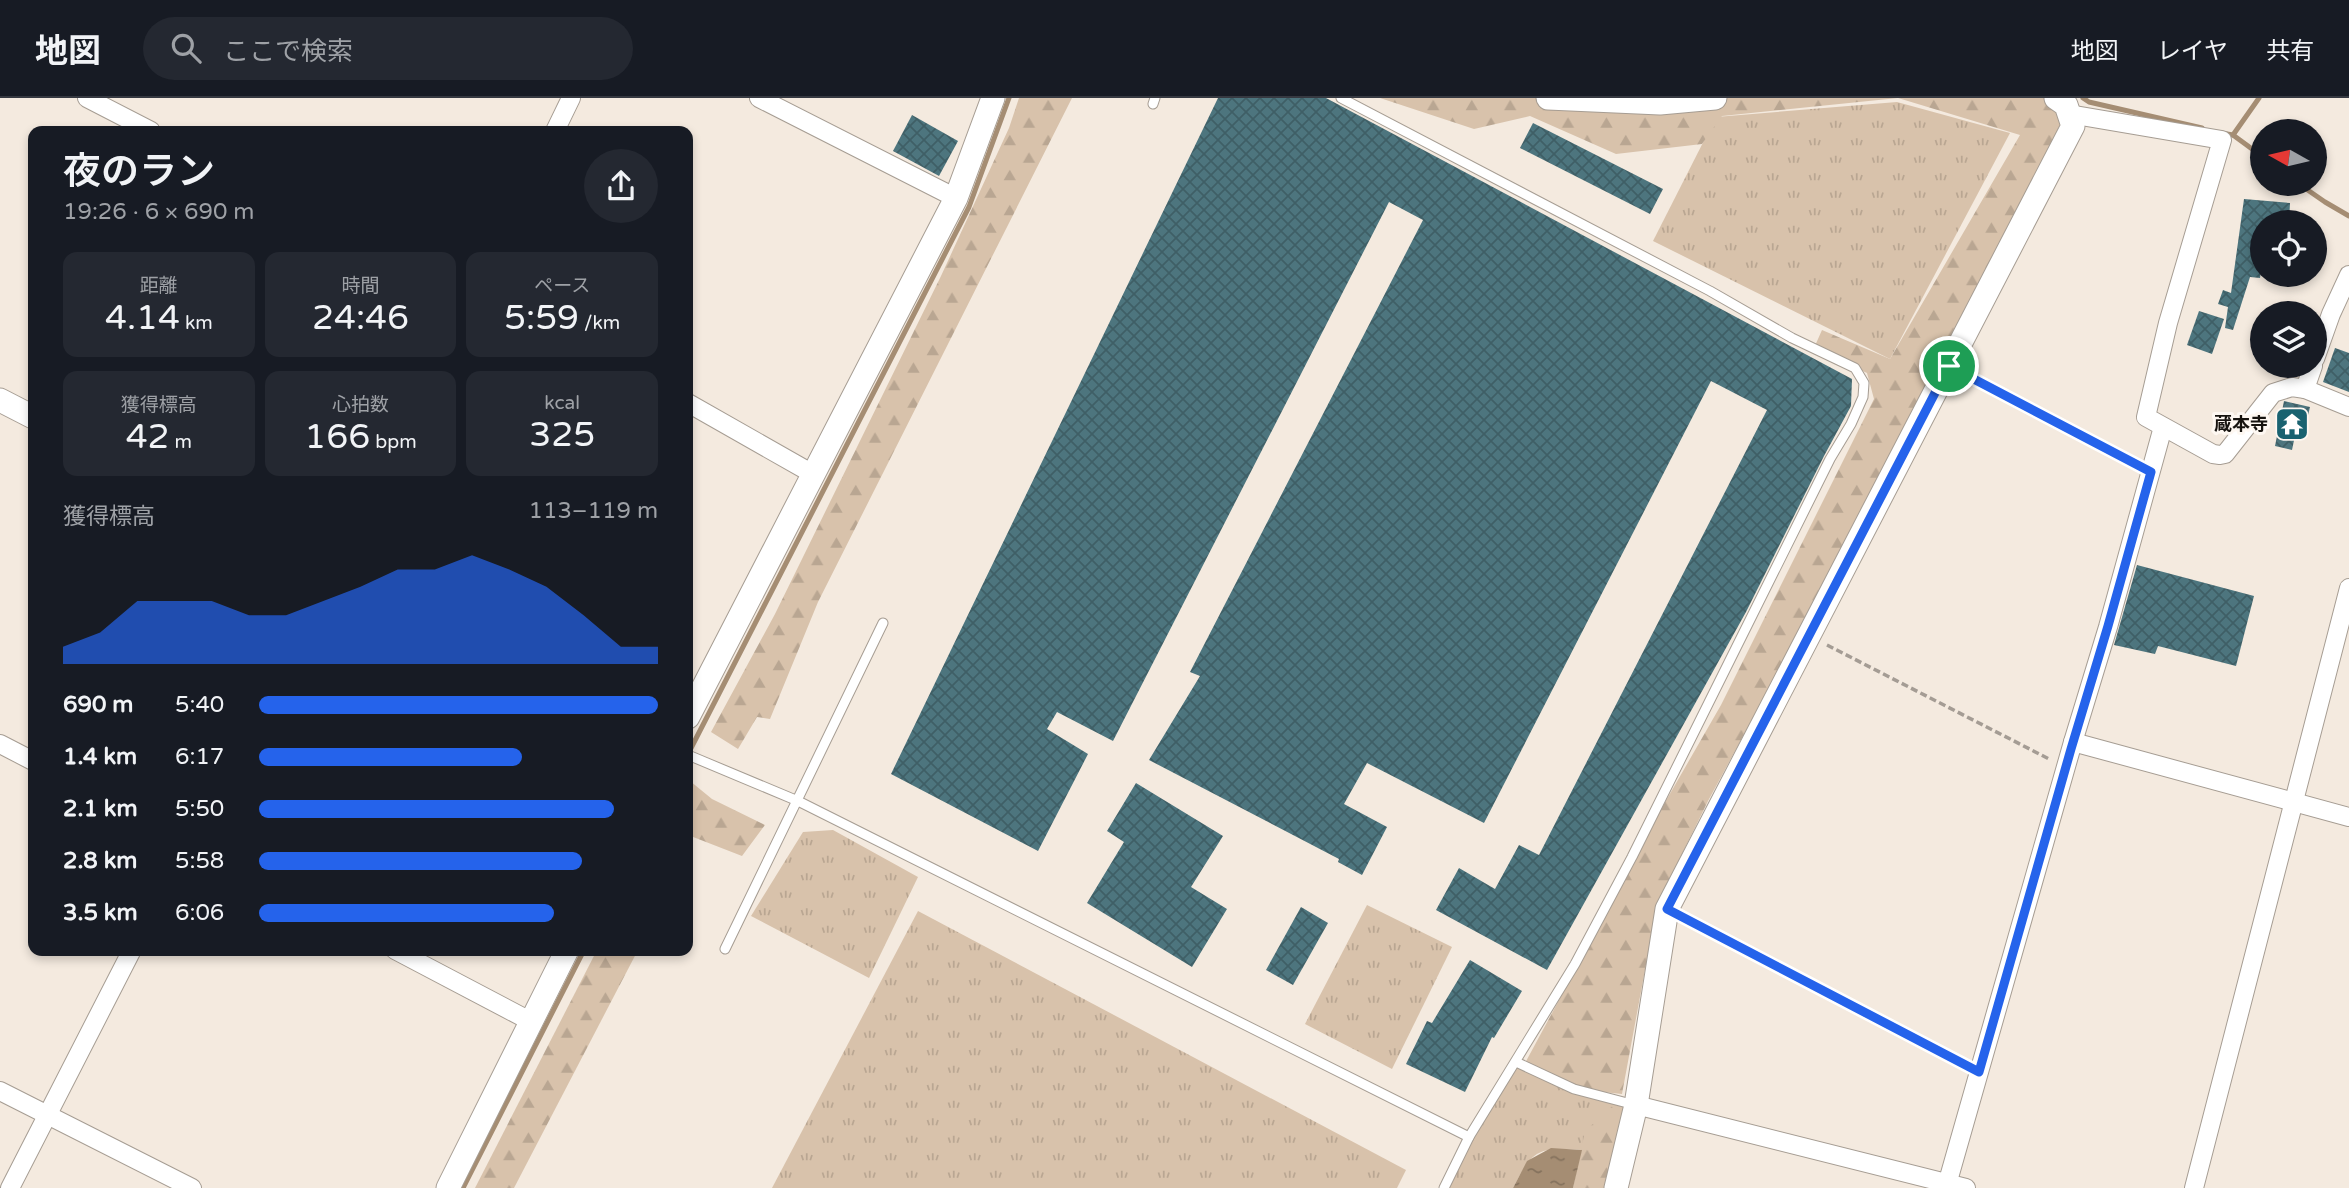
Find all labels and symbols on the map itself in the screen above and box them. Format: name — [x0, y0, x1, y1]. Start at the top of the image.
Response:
north arrow — [2250, 119, 2328, 196]
pin — [1919, 336, 1979, 396]
temple icon: 蔵本寺 — [2273, 405, 2311, 443]
place label: 蔵本寺 — [2214, 413, 2268, 435]

